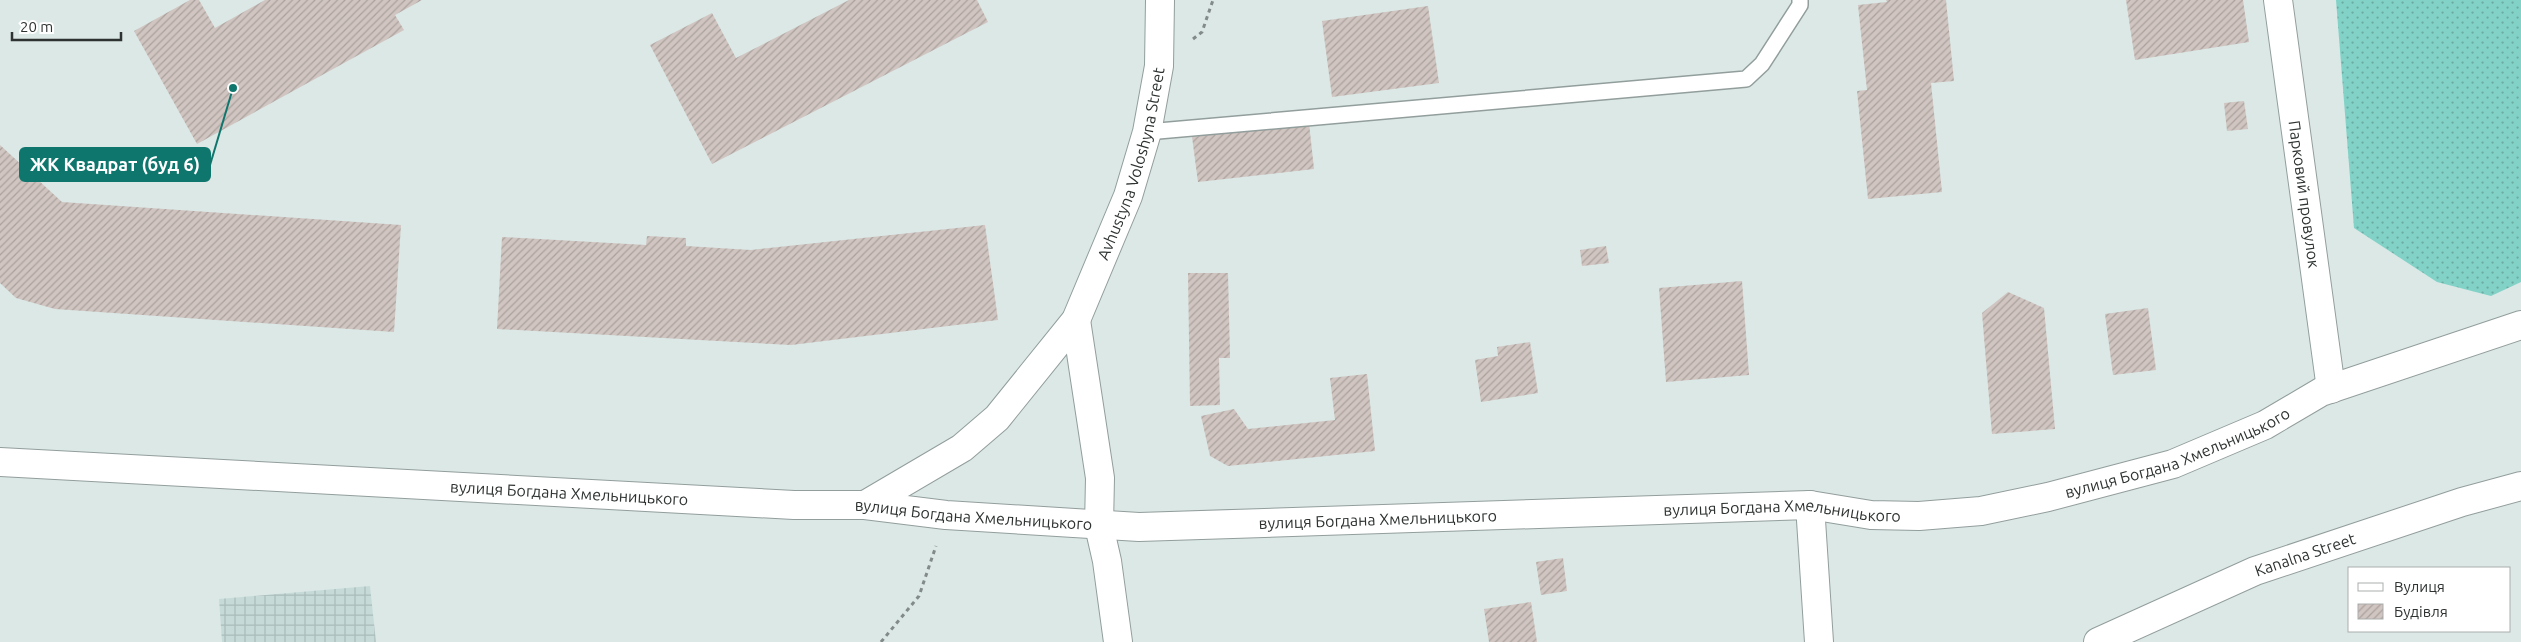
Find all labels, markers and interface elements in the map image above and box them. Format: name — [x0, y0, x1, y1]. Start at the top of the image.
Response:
scale bar — [12, 10, 121, 42]
text: 20 m — [20, 18, 53, 35]
street label: Avhustyna Voloshyna Street — [1093, 65, 1168, 262]
street label: Парковий провулок — [2286, 119, 2323, 269]
callout: ЖК Квадрат (буд 6) — [20, 148, 210, 181]
text: ЖК Квадрат (буд 6) — [30, 154, 200, 175]
street label: вулиця Богдана Хмельницького — [2063, 404, 2293, 501]
street label: вулиця Богдана Хмельницького — [450, 477, 689, 508]
street label: вулиця Богдана Хмельницького — [1663, 495, 1901, 525]
street label: вулиця Богдана Хмельницького — [855, 496, 1093, 533]
street label: вулиця Богдана Хмельницького — [1258, 506, 1497, 532]
street label: Kanalna Street — [2252, 529, 2358, 580]
legend — [2348, 567, 2511, 632]
text: Вулиця — [2394, 578, 2445, 595]
text: Будівля — [2394, 603, 2448, 620]

